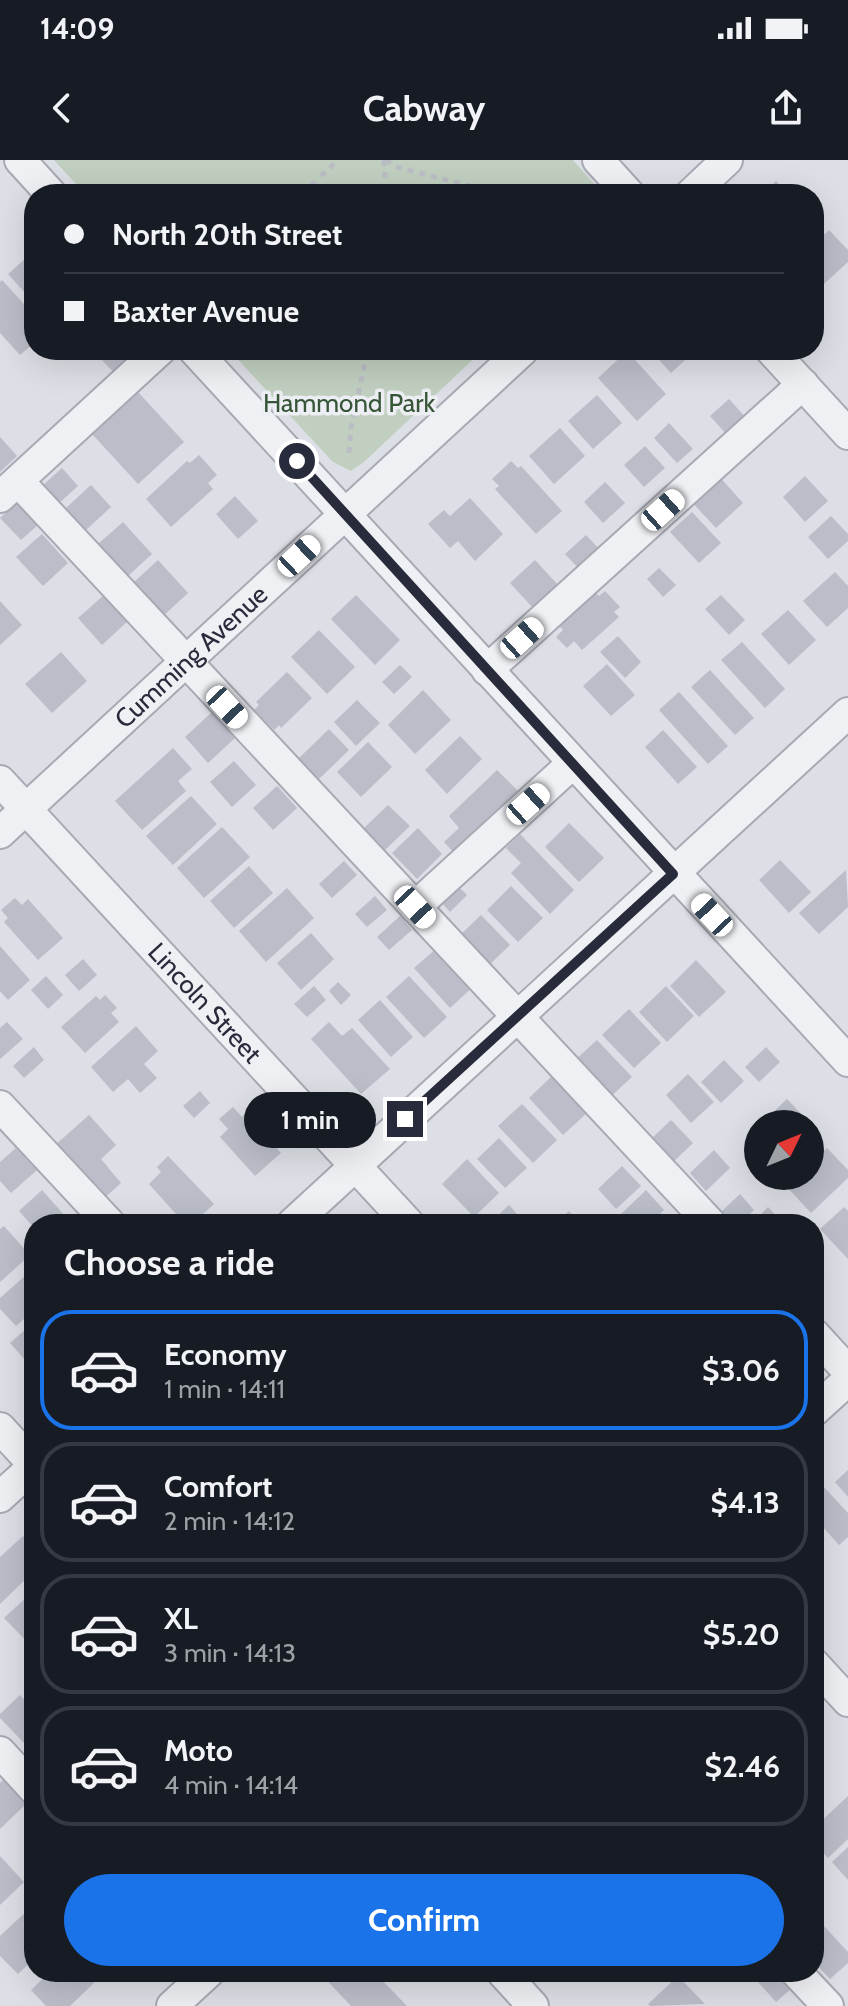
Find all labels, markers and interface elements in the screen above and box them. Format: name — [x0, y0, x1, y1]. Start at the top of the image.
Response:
text: 14:09 — [40, 10, 114, 47]
icon: back — [40, 86, 84, 130]
text: Cabway — [363, 86, 485, 130]
icon: share — [764, 86, 808, 130]
text: North 20th Street — [112, 216, 342, 253]
text: Baxter Avenue — [112, 293, 299, 330]
park label: Hammond Park — [263, 387, 435, 419]
route start — [279, 443, 315, 479]
car — [637, 485, 689, 535]
car — [273, 531, 325, 581]
street label: Cumming Avenue — [108, 578, 274, 735]
car — [496, 613, 548, 663]
car — [202, 681, 252, 733]
car — [502, 779, 554, 829]
car — [390, 881, 440, 933]
car — [687, 889, 737, 941]
street label: Lincoln Street — [141, 936, 268, 1070]
callout: 1 min — [245, 1091, 377, 1147]
route end — [387, 1101, 423, 1137]
text: 1 min — [281, 1104, 339, 1136]
north arrow — [744, 1110, 824, 1190]
map controls — [744, 1110, 824, 1190]
text: Choose a ride — [64, 1240, 274, 1284]
icon: car — [68, 1334, 140, 1406]
text: Economy — [164, 1336, 287, 1373]
text: $3.06 — [702, 1352, 780, 1389]
text: 1 min · 14:11 — [164, 1373, 285, 1405]
icon: car — [68, 1466, 140, 1538]
text: Comfort — [164, 1468, 272, 1505]
text: $4.13 — [711, 1484, 780, 1521]
text: 2 min · 14:12 — [164, 1505, 295, 1537]
icon: car — [68, 1598, 140, 1670]
text: XL — [164, 1600, 198, 1637]
text: $5.20 — [703, 1616, 780, 1653]
text: 3 min · 14:13 — [164, 1637, 296, 1669]
icon: car — [68, 1730, 140, 1802]
text: Moto — [164, 1732, 233, 1769]
text: $2.46 — [705, 1748, 780, 1785]
text: 4 min · 14:14 — [164, 1769, 298, 1801]
button: Confirm — [64, 1874, 784, 1966]

